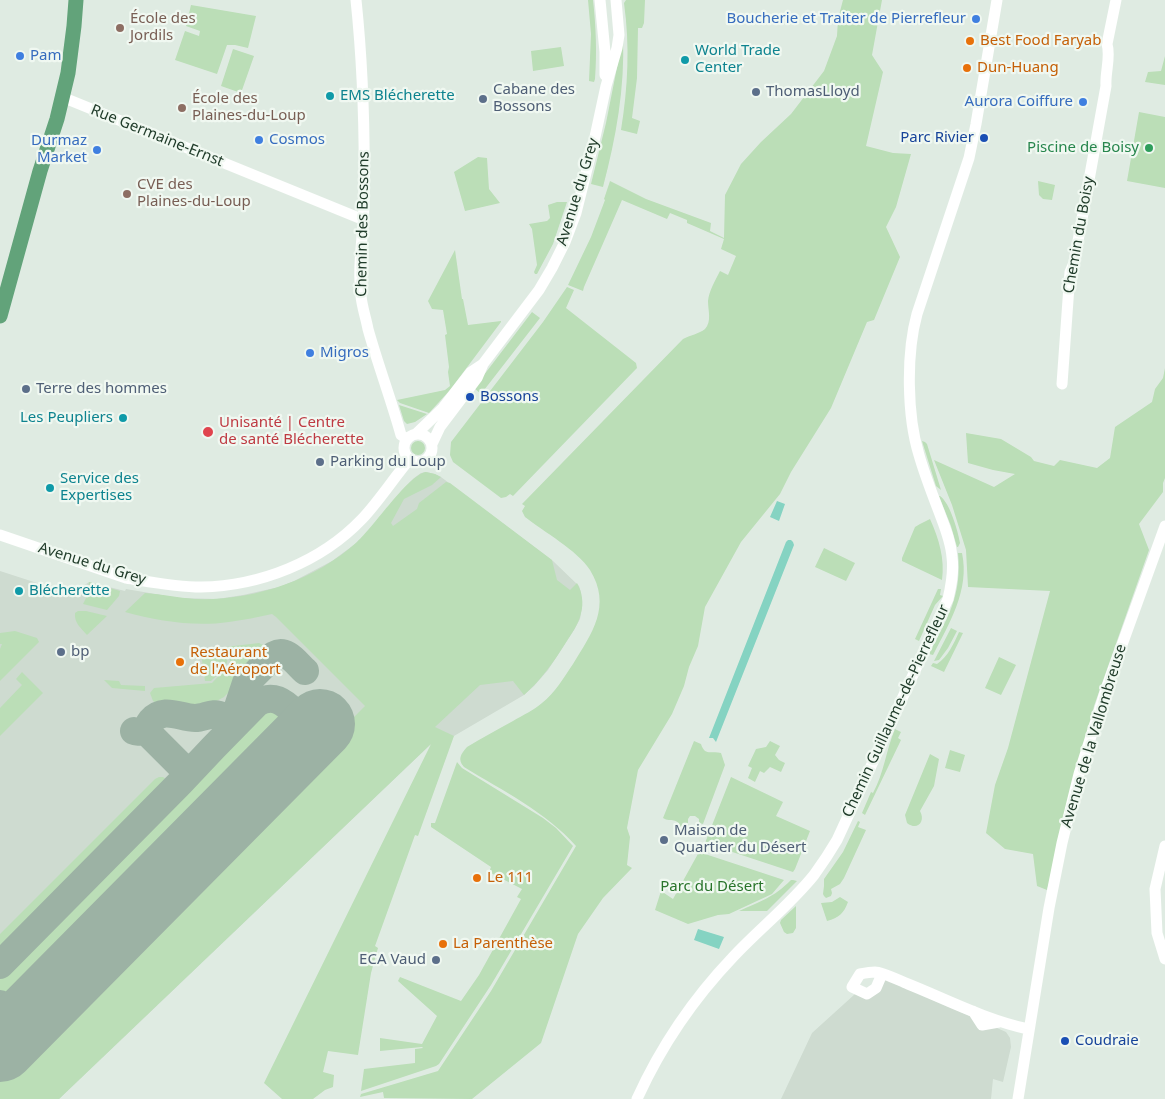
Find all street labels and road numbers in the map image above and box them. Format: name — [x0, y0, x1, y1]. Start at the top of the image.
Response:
street label: Rue Germaine-Ernst — [88, 101, 226, 171]
street label: Avenue du Grey — [553, 136, 603, 248]
street label: Chemin des Bossons — [353, 151, 373, 297]
street label: Chemin du Boisy — [1060, 175, 1098, 295]
street label: Avenue du Grey — [36, 539, 148, 589]
street label: Chemin Guillaume-de-Pierrefleur — [839, 602, 953, 820]
street label: Avenue de la Vallombreuse — [1058, 642, 1130, 830]

